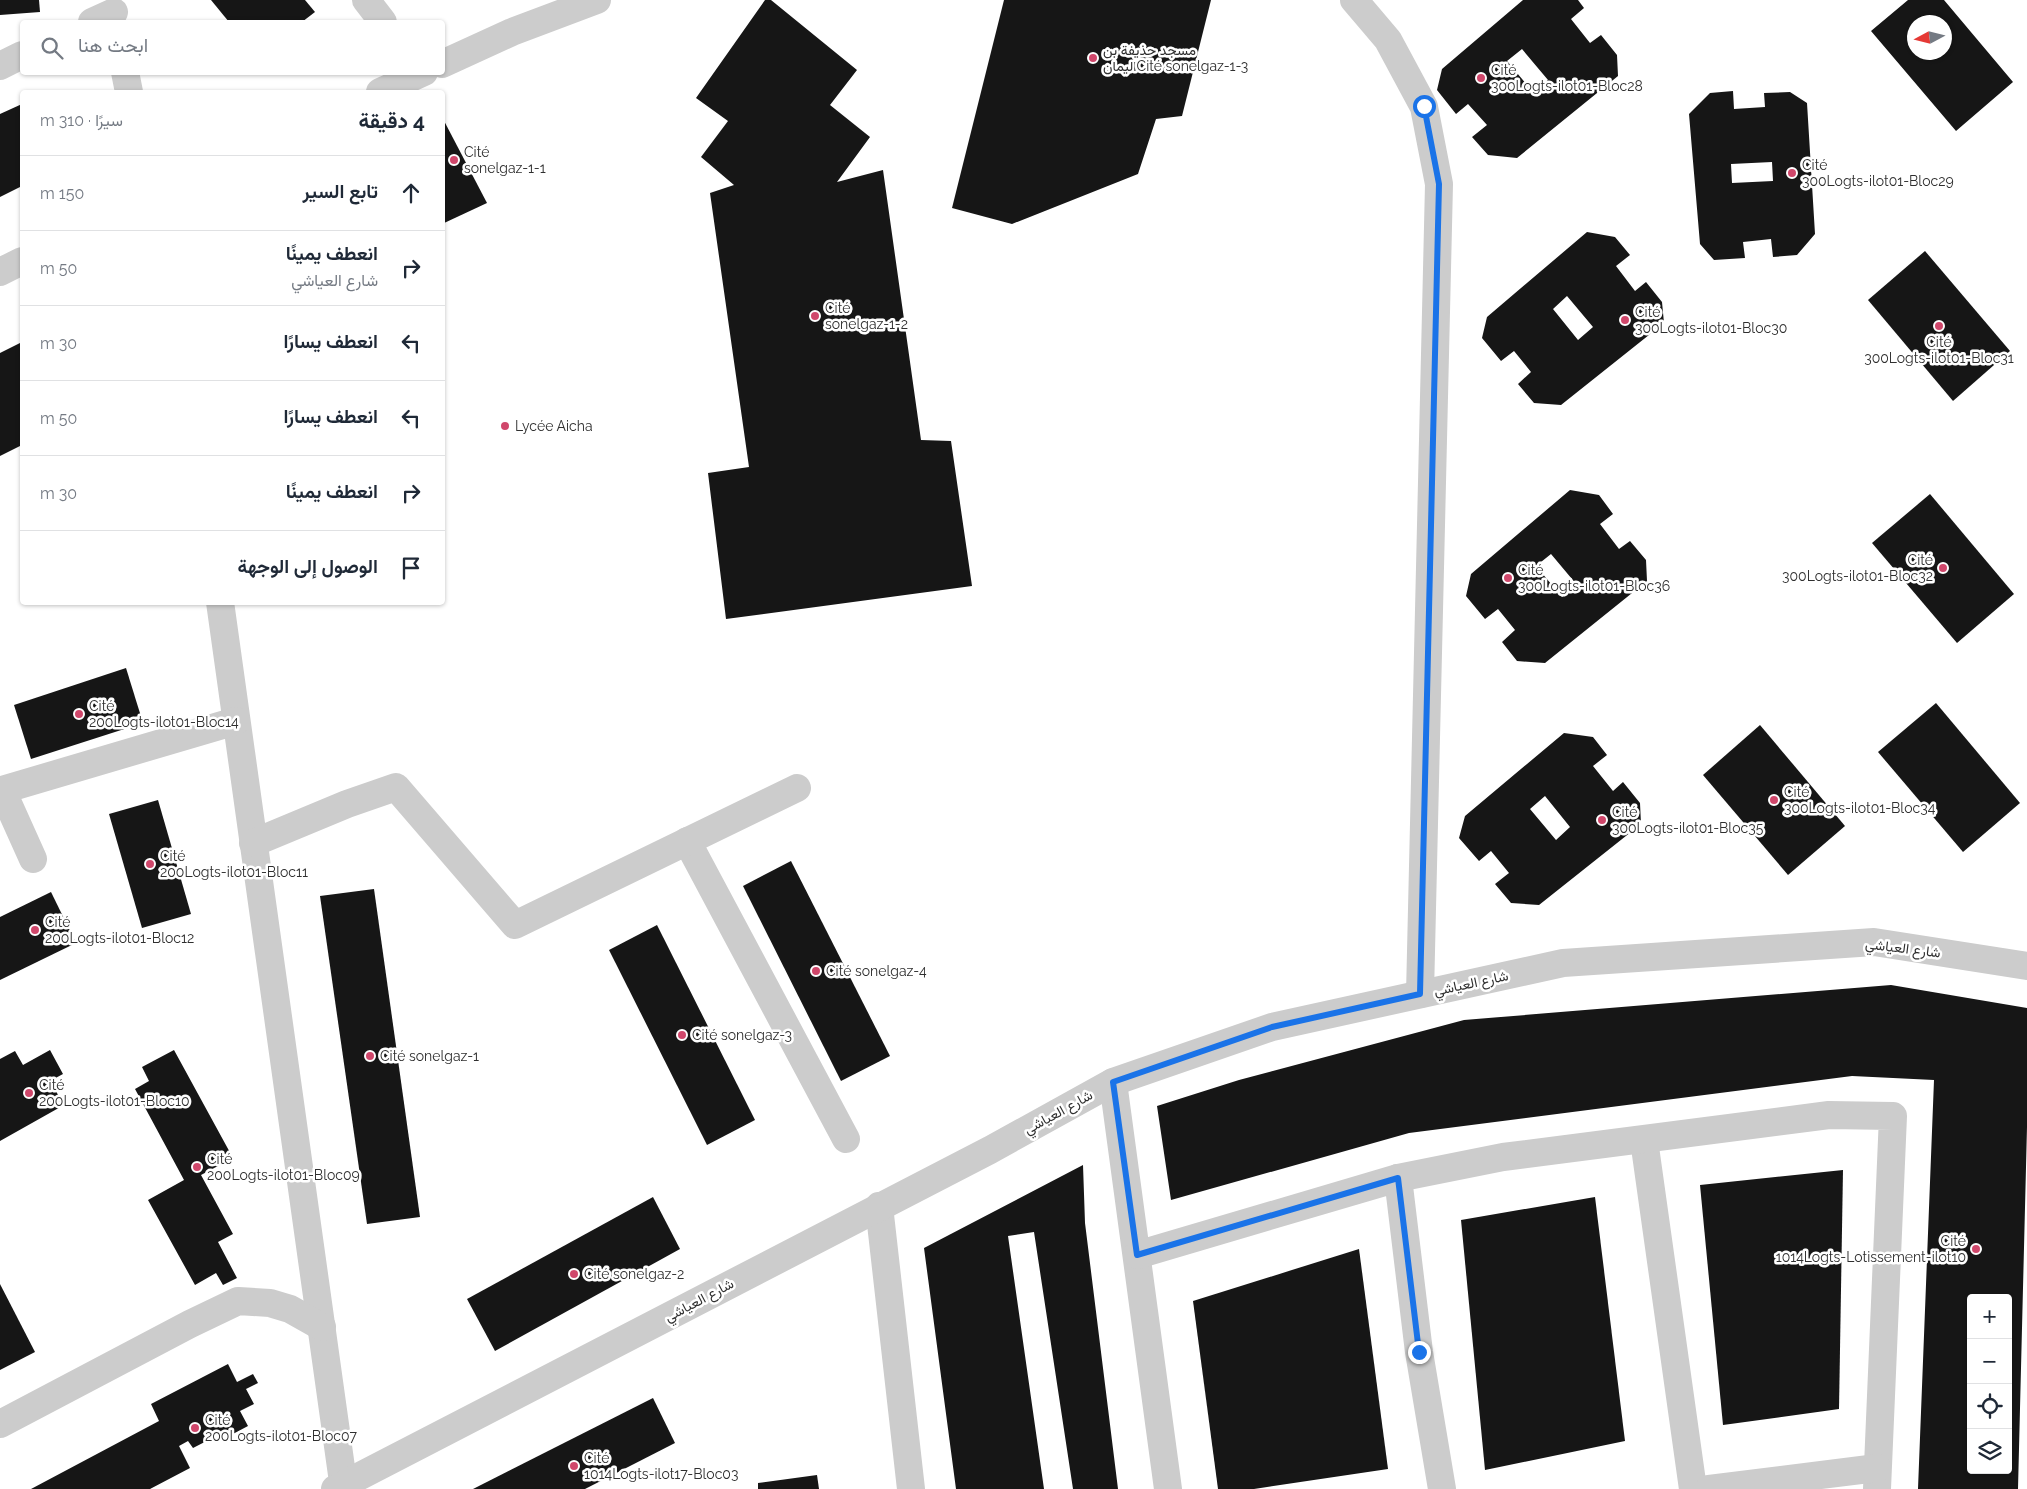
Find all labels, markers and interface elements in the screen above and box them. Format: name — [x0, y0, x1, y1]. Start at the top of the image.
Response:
north arrow — [1907, 15, 1952, 60]
search box — [20, 20, 445, 75]
icon: search — [38, 34, 66, 62]
text: ابحث هنا — [78, 34, 148, 56]
place label: مسجد حذيفة بن اليمانCité sonelgaz-1-3 — [1103, 42, 1248, 75]
marker: مسجد حذيفة بن اليمانCité sonelgaz-1-3 — [1087, 52, 1099, 64]
place label: Cité 300Logts-ilot01-Bloc28 — [1491, 62, 1643, 94]
marker: Cité 300Logts-ilot01-Bloc28 — [1475, 72, 1487, 84]
route start — [1413, 95, 1436, 118]
text: 4 دقيقة — [358, 108, 425, 133]
text: سيرًا · 310 m — [40, 111, 123, 130]
place label: Cité sonelgaz-1-1 — [464, 144, 546, 176]
marker: Cité sonelgaz-1-1 — [448, 154, 460, 166]
place label: Cité 300Logts-ilot01-Bloc29 — [1802, 157, 1954, 189]
marker: Cité 300Logts-ilot01-Bloc29 — [1786, 167, 1798, 179]
icon: ahead — [397, 179, 425, 207]
text: تابع السير — [303, 180, 378, 202]
text: 150 m — [40, 184, 84, 203]
text: انعطف يمينًا — [286, 242, 378, 264]
icon: right — [397, 254, 425, 282]
text: 50 m — [40, 259, 77, 278]
text: شارع العياشي — [291, 271, 378, 290]
place label: Cité sonelgaz-1-2 — [825, 300, 908, 332]
place label: Cité 300Logts-ilot01-Bloc30 — [1635, 304, 1787, 336]
marker: Cité sonelgaz-1-2 — [809, 310, 821, 322]
marker: Cité 300Logts-ilot01-Bloc30 — [1619, 314, 1631, 326]
marker: Cité 300Logts-ilot01-Bloc31 — [1933, 320, 1945, 332]
icon: left — [397, 329, 425, 357]
text: انعطف يسارًا — [284, 330, 378, 352]
text: 30 m — [40, 334, 77, 353]
place label: Cité 300Logts-ilot01-Bloc31 — [1864, 334, 2014, 366]
icon: left — [397, 404, 425, 432]
text: انعطف يسارًا — [284, 405, 378, 427]
text: 50 m — [40, 409, 77, 428]
place label: Lycée Aicha — [515, 418, 593, 434]
marker: Lycée Aicha — [499, 420, 511, 432]
icon: right — [397, 479, 425, 507]
text: انعطف يمينًا — [286, 480, 378, 502]
text: 30 m — [40, 484, 77, 503]
place label: Cité 300Logts-ilot01-Bloc32 — [1782, 552, 1933, 584]
icon: arrive — [397, 554, 425, 582]
text: الوصول إلى الوجهة — [238, 555, 378, 577]
place label: Cité 300Logts-ilot01-Bloc36 — [1518, 562, 1670, 594]
marker: Cité 300Logts-ilot01-Bloc32 — [1937, 562, 1949, 574]
marker: Cité 300Logts-ilot01-Bloc36 — [1502, 572, 1514, 584]
place label: Cité 200Logts-ilot01-Bloc14 — [89, 698, 239, 730]
marker: Cité 200Logts-ilot01-Bloc14 — [73, 708, 85, 720]
place label: Cité 300Logts-ilot01-Bloc34 — [1784, 784, 1936, 816]
marker: Cité 300Logts-ilot01-Bloc34 — [1768, 794, 1780, 806]
place label: Cité 300Logts-ilot01-Bloc35 — [1612, 804, 1764, 836]
marker: Cité 300Logts-ilot01-Bloc35 — [1596, 814, 1608, 826]
place label: Cité 200Logts-ilot01-Bloc11 — [160, 848, 308, 880]
marker: Cité 200Logts-ilot01-Bloc11 — [144, 858, 156, 870]
place label: Cité 200Logts-ilot01-Bloc12 — [45, 914, 194, 946]
marker: Cité 200Logts-ilot01-Bloc12 — [29, 924, 41, 936]
street label: شارع العياشي — [1864, 935, 1942, 965]
place label: Cité sonelgaz-4 — [826, 963, 927, 979]
marker: Cité sonelgaz-4 — [810, 965, 822, 977]
street label: شارع العياشي — [1432, 967, 1511, 1003]
place label: Cité sonelgaz-3 — [692, 1027, 792, 1043]
marker: Cité sonelgaz-3 — [676, 1029, 688, 1041]
place label: Cité sonelgaz-1 — [380, 1048, 479, 1064]
marker: Cité sonelgaz-1 — [364, 1050, 376, 1062]
place label: Cité 200Logts-ilot01-Bloc10 — [39, 1077, 190, 1109]
marker: Cité 200Logts-ilot01-Bloc10 — [23, 1087, 35, 1099]
street label: شارع العياشي — [1021, 1087, 1097, 1141]
place label: Cité 200Logts-ilot01-Bloc09 — [207, 1151, 360, 1183]
marker: Cité 200Logts-ilot01-Bloc09 — [191, 1161, 203, 1173]
place label: Cité 1014Logts-Lotissement-ilot10 — [1776, 1233, 1966, 1265]
marker: Cité 1014Logts-Lotissement-ilot10 — [1970, 1243, 1982, 1255]
place label: Cité sonelgaz-2 — [584, 1266, 684, 1282]
marker: Cité sonelgaz-2 — [568, 1268, 580, 1280]
street label: شارع العياشي — [662, 1275, 738, 1328]
map controls — [1967, 1294, 2012, 1474]
button: + — [1967, 1294, 2012, 1339]
button: − — [1967, 1339, 2012, 1384]
route end — [1408, 1341, 1431, 1364]
button: locate — [1967, 1384, 2012, 1429]
place label: Cité 200Logts-ilot01-Bloc07 — [205, 1412, 357, 1444]
marker: Cité 200Logts-ilot01-Bloc07 — [189, 1422, 201, 1434]
button: layers — [1967, 1429, 2012, 1474]
place label: Cité 1014Logts-ilot17-Bloc03 — [584, 1450, 738, 1482]
marker: Cité 1014Logts-ilot17-Bloc03 — [568, 1460, 580, 1472]

